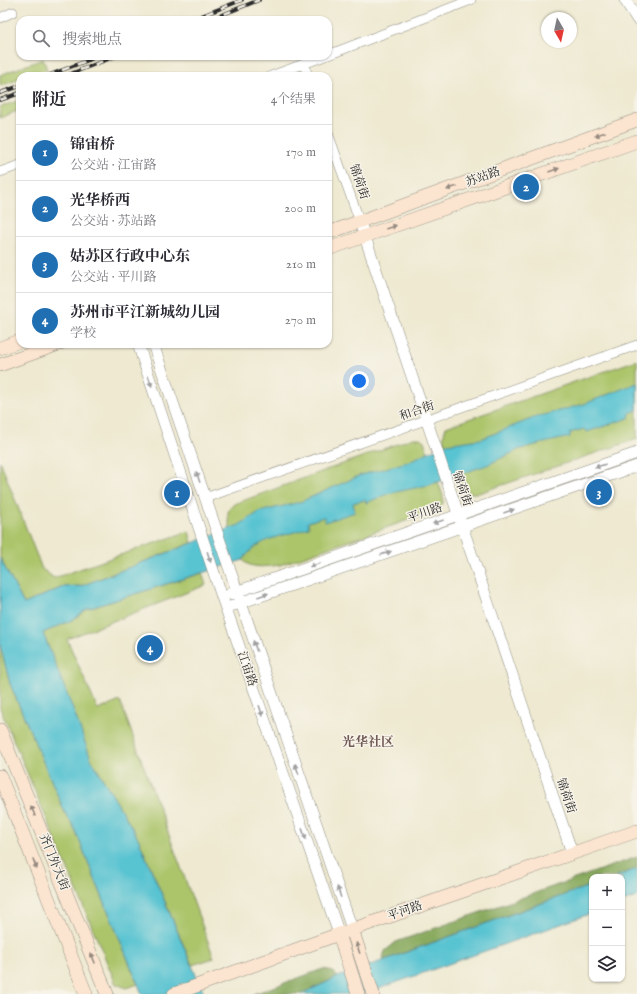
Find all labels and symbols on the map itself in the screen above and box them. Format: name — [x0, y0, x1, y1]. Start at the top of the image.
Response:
north arrow — [541, 12, 577, 48]
one-way arrow — [594, 131, 606, 137]
street label: 锦荷街 — [346, 163, 372, 202]
street label: 苏站路 — [464, 164, 502, 190]
one-way arrow — [548, 166, 560, 172]
pin: 2 — [513, 172, 539, 202]
one-way arrow — [446, 186, 458, 192]
one-way arrow — [386, 223, 398, 229]
your location — [349, 371, 369, 391]
one-way arrow — [147, 375, 153, 387]
street label: 和合街 — [398, 398, 437, 424]
one-way arrow — [594, 463, 606, 469]
one-way arrow — [194, 470, 200, 482]
street label: 锦荷街 — [449, 470, 475, 509]
pin: 3 — [586, 477, 612, 507]
pin: 1 — [164, 478, 190, 508]
street label: 平川路 — [406, 500, 444, 526]
one-way arrow — [503, 507, 515, 513]
one-way arrow — [431, 520, 443, 526]
one-way arrow — [380, 550, 392, 556]
one-way arrow — [206, 551, 212, 563]
one-way arrow — [308, 562, 320, 568]
one-way arrow — [257, 592, 269, 598]
pin: 4 — [137, 633, 163, 663]
one-way arrow — [251, 640, 257, 652]
street label: 江宙路 — [234, 650, 260, 688]
one-way arrow — [259, 705, 265, 717]
district label: 光华社区 — [342, 734, 394, 751]
one-way arrow — [294, 763, 300, 775]
street label: 锦荷街 — [553, 777, 579, 816]
one-way arrow — [30, 805, 36, 817]
one-way arrow — [301, 828, 307, 840]
street label: 齐门外大街 — [36, 831, 73, 894]
one-way arrow — [32, 859, 38, 871]
one-way arrow — [336, 886, 342, 898]
street label: 平河路 — [386, 898, 424, 924]
one-way arrow — [355, 941, 361, 953]
one-way arrow — [89, 951, 95, 963]

